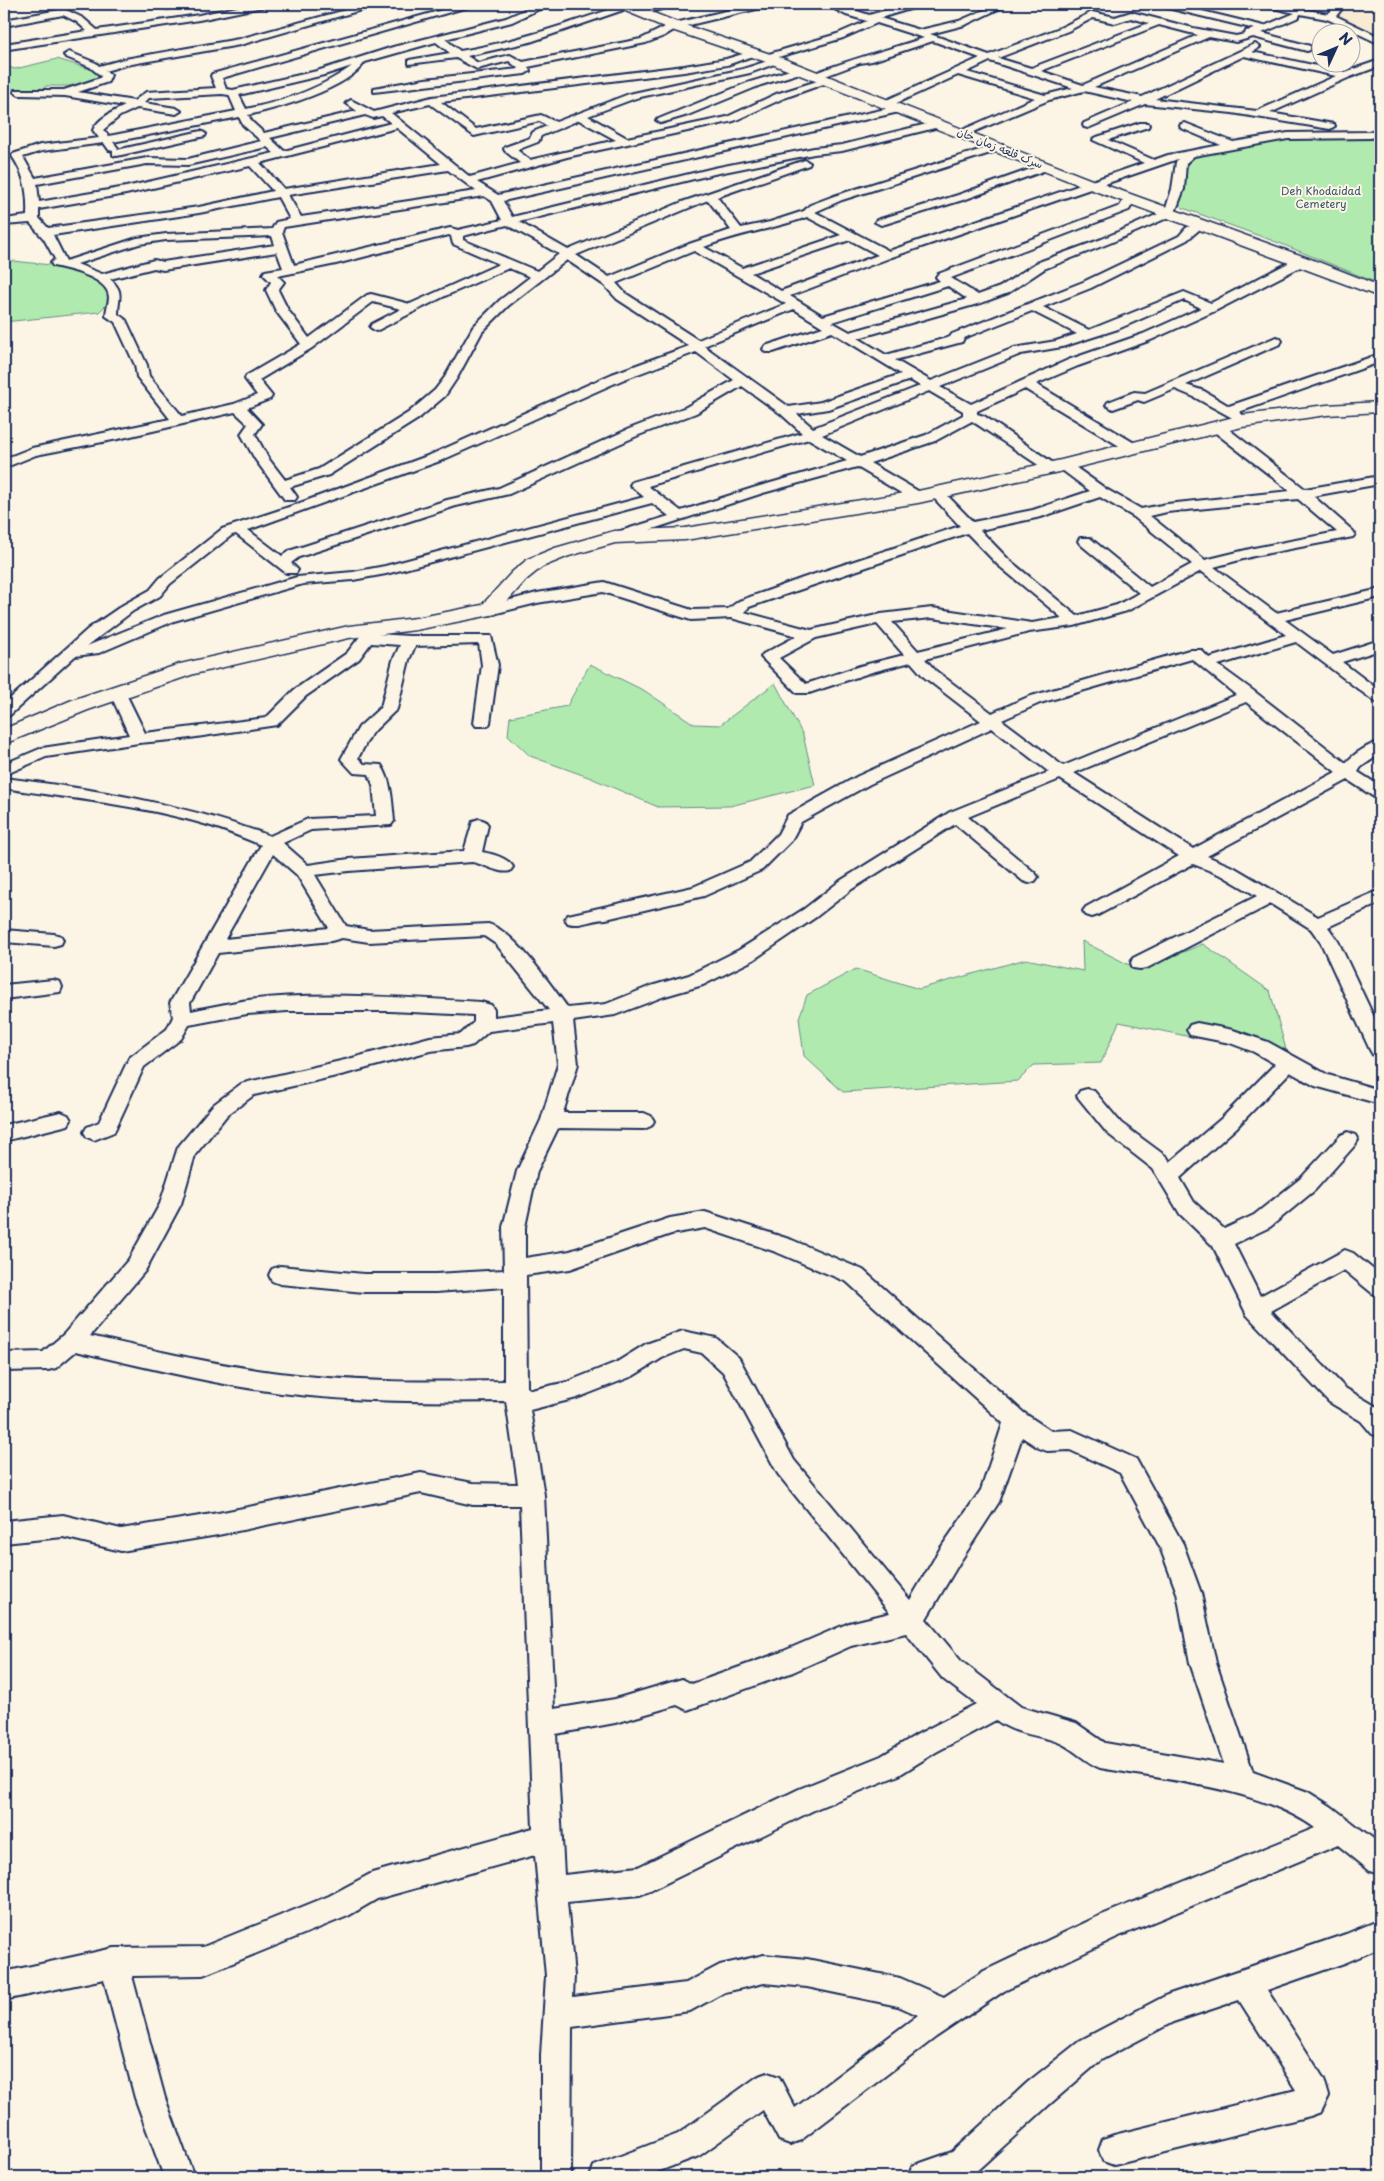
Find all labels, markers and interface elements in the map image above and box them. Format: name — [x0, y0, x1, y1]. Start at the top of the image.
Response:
north arrow — [1312, 22, 1362, 72]
text: N — [1334, 27, 1357, 50]
street label: سرک قلعه زمان خان — [955, 123, 1046, 173]
park label: Deh Khodaidad Cemetery — [1281, 182, 1361, 212]

